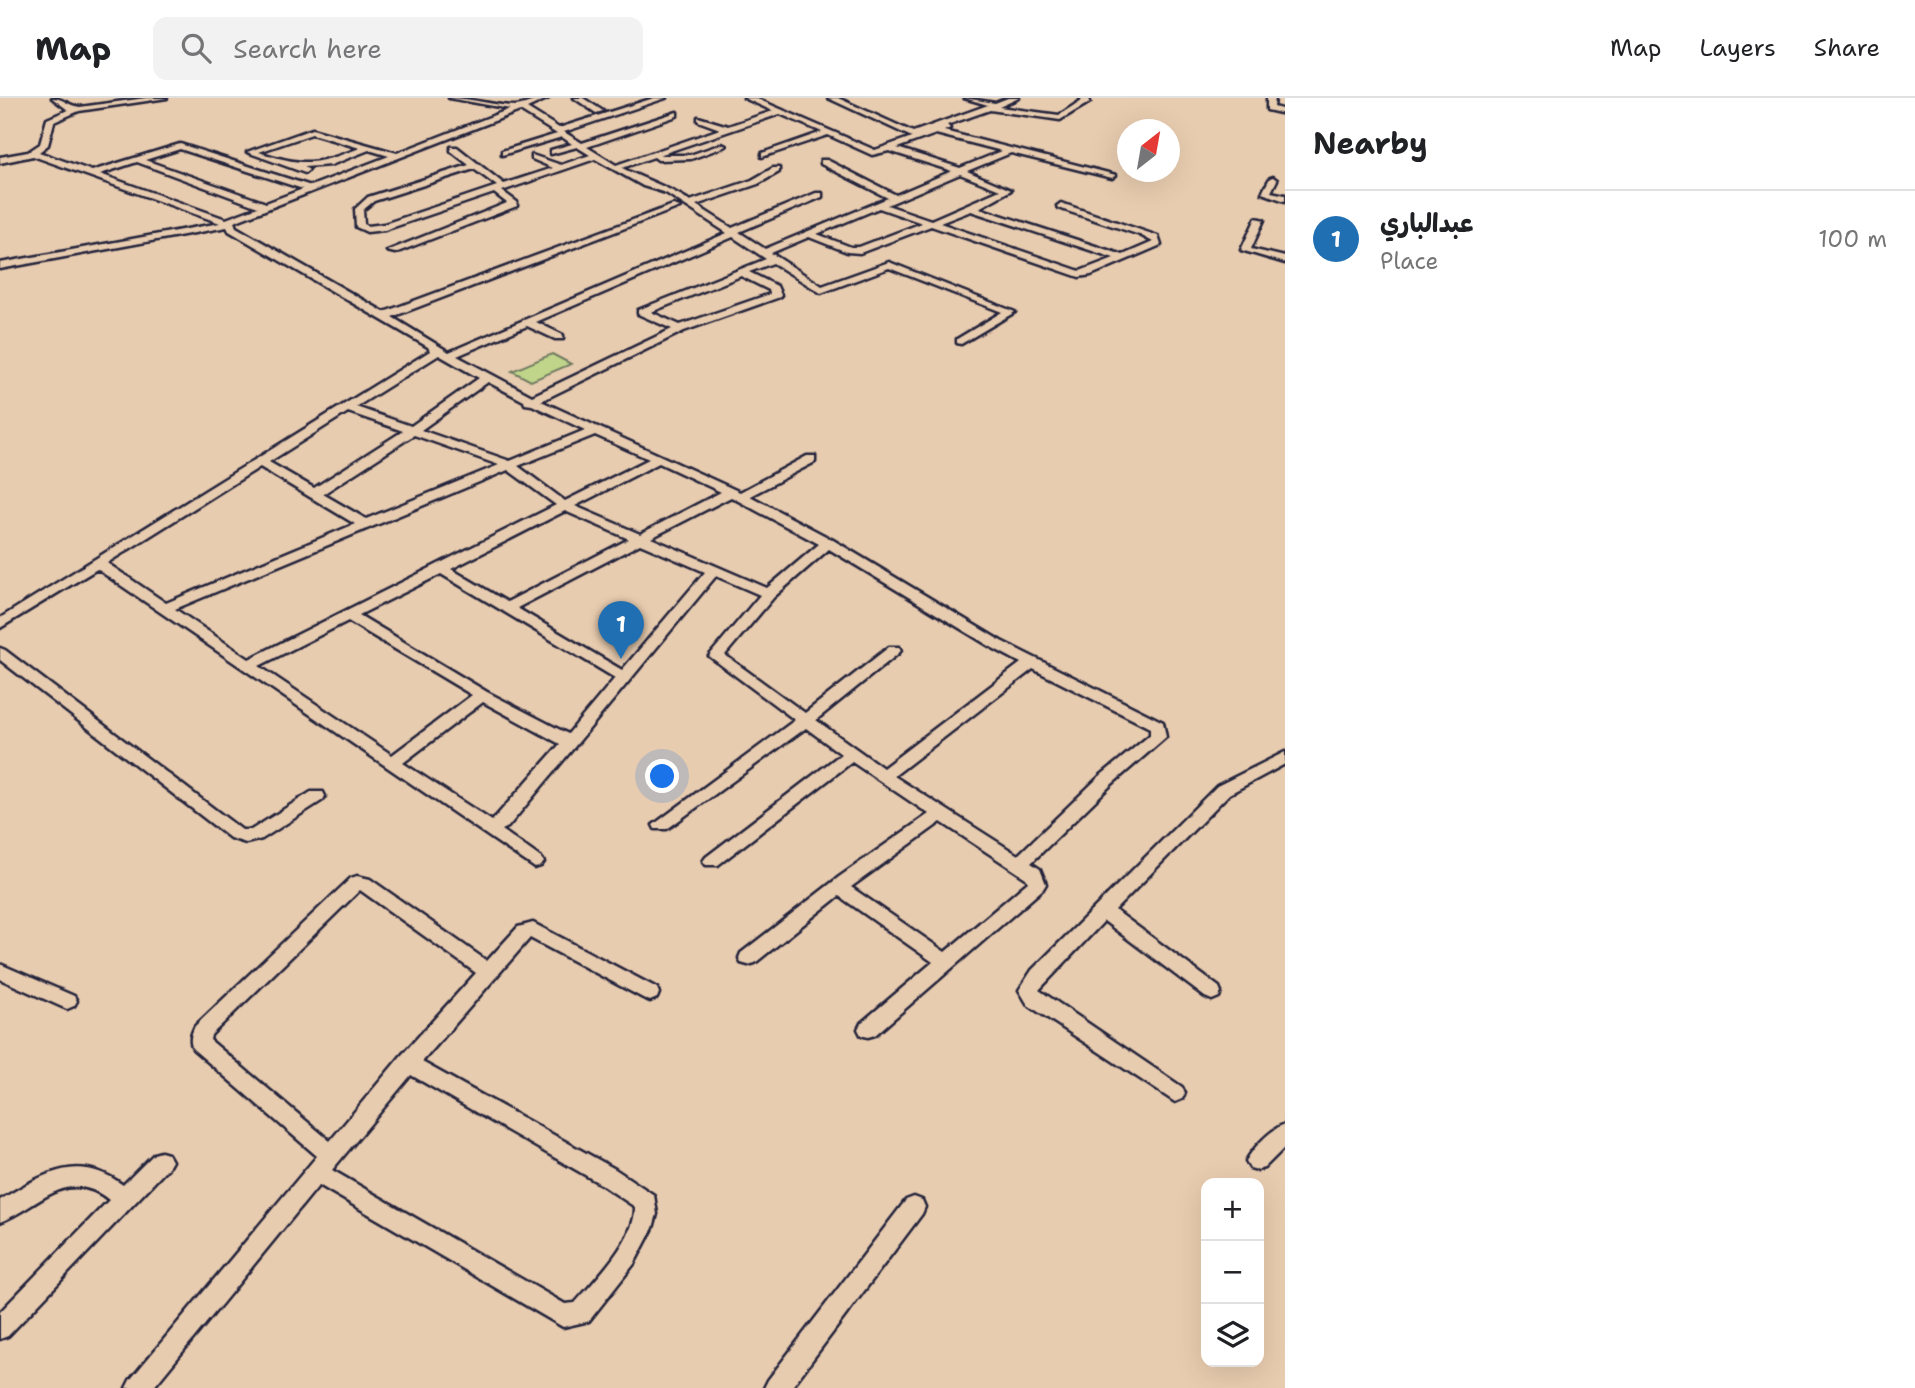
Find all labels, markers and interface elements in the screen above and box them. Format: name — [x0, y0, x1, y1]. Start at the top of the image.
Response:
search box — [153, 17, 643, 80]
text: Map — [35, 26, 111, 71]
icon: search — [177, 29, 215, 67]
text: Search here — [233, 31, 382, 66]
text: Map — [1610, 32, 1661, 64]
text: Layers — [1699, 32, 1776, 64]
text: Share — [1814, 32, 1880, 64]
north arrow — [1117, 119, 1180, 182]
text: Nearby — [1313, 123, 1428, 164]
text: عبدالباري — [1380, 205, 1473, 240]
text: 1 — [1331, 224, 1341, 254]
text: 100 m — [1818, 224, 1887, 254]
text: Place — [1380, 246, 1439, 276]
pin: 1 — [598, 601, 644, 659]
your location — [645, 759, 679, 793]
map controls — [1201, 1178, 1264, 1367]
button: + — [1201, 1178, 1264, 1241]
button: − — [1201, 1241, 1264, 1304]
button: layers — [1201, 1304, 1264, 1367]

